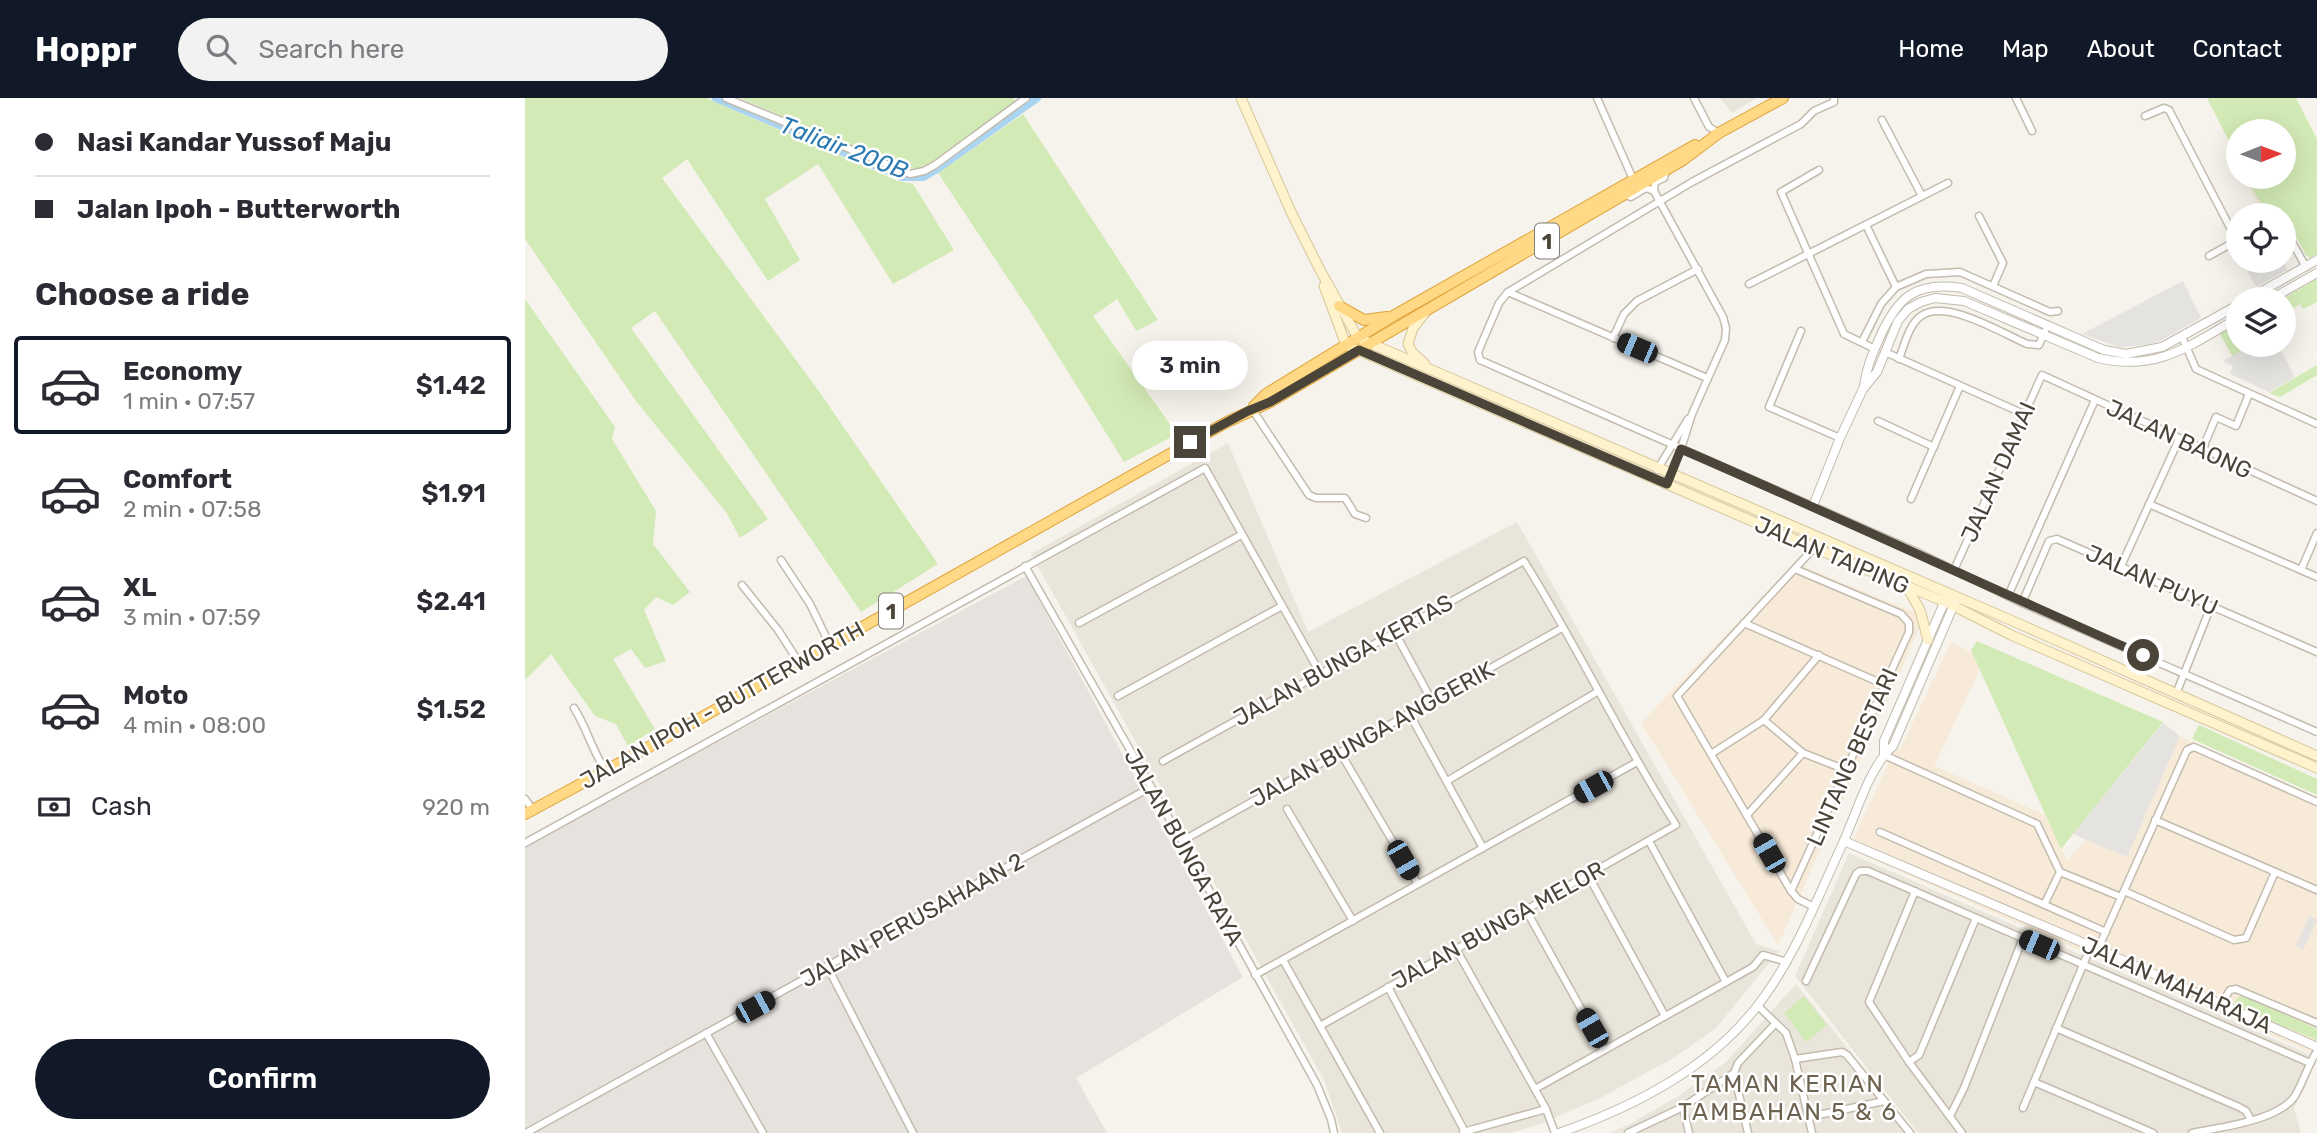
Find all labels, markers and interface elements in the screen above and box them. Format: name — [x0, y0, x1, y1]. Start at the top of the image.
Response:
search box — [178, 18, 668, 81]
text: Hoppr — [35, 30, 136, 69]
icon: search — [202, 30, 240, 68]
text: Search here — [258, 34, 404, 65]
text: Home — [1898, 35, 1964, 63]
text: Map — [2002, 35, 2049, 63]
text: About — [2087, 35, 2155, 63]
text: Contact — [2193, 35, 2282, 63]
water label: Taliair 200B — [776, 111, 912, 185]
north arrow — [2226, 119, 2296, 189]
map controls — [2226, 119, 2296, 357]
text: Nasi Kandar Yussof Maju — [77, 127, 391, 158]
text: Jalan Ipoh - Butterworth — [77, 194, 400, 225]
button: locate — [2226, 203, 2296, 273]
road number: 1 — [1535, 223, 1559, 258]
text: Choose a ride — [35, 275, 249, 313]
button: layers — [2226, 287, 2296, 357]
car — [1614, 330, 1661, 366]
callout: 3 min — [1132, 341, 1248, 390]
text: 3 min — [1159, 351, 1221, 379]
icon: car — [39, 354, 102, 417]
text: Economy — [123, 356, 242, 387]
text: $1.42 — [416, 370, 486, 401]
text: 1 min · 07:57 — [123, 387, 255, 415]
street label: JALAN BAONG — [2102, 393, 2256, 485]
street label: JALAN DAMAI — [1955, 398, 2041, 546]
route end — [1174, 426, 1206, 458]
icon: car — [39, 462, 102, 525]
text: Comfort — [123, 464, 232, 495]
text: $1.91 — [422, 478, 486, 509]
text: 2 min · 07:58 — [123, 495, 262, 523]
street label: JALAN TAIPING — [1751, 510, 1913, 600]
street label: JALAN PUYU — [2082, 538, 2222, 622]
icon: car — [39, 570, 102, 633]
text: XL — [123, 572, 156, 603]
text: $2.41 — [416, 586, 486, 617]
street label: JALAN BUNGA KERTAS — [1228, 588, 1458, 732]
road number: 1 — [879, 594, 903, 628]
text: 3 min · 07:59 — [123, 603, 261, 631]
street label: JALAN IPOH - BUTTERWORTH — [575, 615, 869, 795]
route start — [2127, 639, 2159, 671]
street label: JALAN BUNGA ANGGERIK — [1245, 655, 1499, 813]
street label: LINTANG BESTARI — [1800, 664, 1904, 850]
icon: car — [39, 678, 102, 741]
text: Moto — [123, 680, 188, 711]
text: $1.52 — [416, 694, 486, 725]
text: 4 min · 08:00 — [123, 711, 266, 739]
street label: JALAN BUNGA RAYA — [1118, 744, 1250, 950]
car — [1570, 768, 1617, 806]
icon: cash — [35, 788, 73, 826]
text: Cash — [91, 791, 152, 822]
text: 920 m — [422, 793, 490, 821]
car — [1750, 830, 1789, 876]
car — [1384, 837, 1423, 883]
street label: JALAN PERUSAHAAN 2 — [795, 847, 1029, 993]
street label: JALAN BUNGA MELOR — [1387, 855, 1609, 995]
car — [2016, 927, 2063, 963]
street label: JALAN MAHARAJA — [2078, 930, 2276, 1040]
car — [732, 988, 779, 1026]
car — [1573, 1005, 1612, 1051]
button: Confirm — [35, 1039, 490, 1119]
district label: TAMAN KERIAN TAMBAHAN 5 & 6 — [1678, 1070, 1898, 1126]

